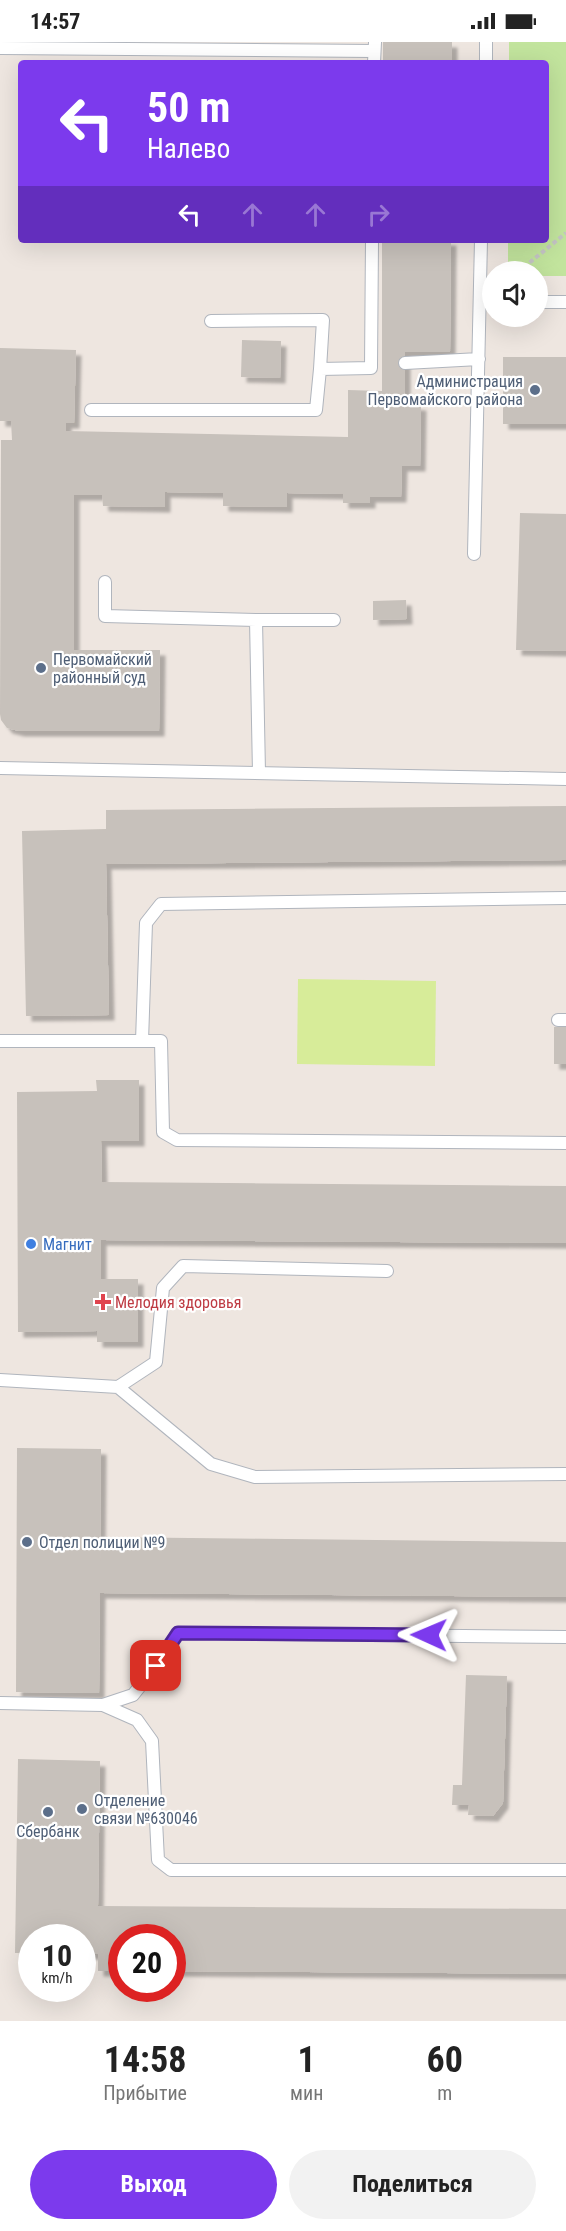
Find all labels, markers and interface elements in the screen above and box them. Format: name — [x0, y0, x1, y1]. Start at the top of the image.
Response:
text: 14:57 — [30, 9, 81, 34]
text: 50 m — [147, 83, 230, 132]
icon: left — [48, 84, 126, 162]
text: Налево — [147, 133, 230, 165]
icon: left — [173, 198, 206, 231]
icon: ahead — [236, 198, 269, 231]
icon: ahead — [299, 198, 332, 231]
icon: right — [362, 198, 395, 231]
map controls — [482, 261, 548, 327]
button: sound — [482, 261, 548, 327]
place label: Администрация Первомайского района — [367, 372, 523, 409]
marker: Администрация Первомайского района — [528, 383, 542, 397]
place label: Первомайский районный суд — [53, 650, 152, 687]
marker: Первомайский районный суд — [34, 661, 48, 675]
place label: Магнит — [43, 1235, 92, 1254]
marker: Магнит — [24, 1237, 38, 1251]
place label: Мелодия здоровья — [115, 1293, 241, 1312]
marker: Мелодия здоровья — [96, 1295, 110, 1309]
place label: Отдел полиции №9 — [39, 1533, 165, 1552]
marker: Отдел полиции №9 — [20, 1535, 34, 1549]
position arrow — [397, 1603, 461, 1667]
pin — [130, 1640, 181, 1691]
icon: arrive — [139, 1649, 172, 1682]
place label: Отделение связи №630046 — [94, 1791, 198, 1828]
marker: Отделение связи №630046 — [75, 1802, 89, 1816]
marker: Сбербанк — [41, 1805, 55, 1819]
place label: Сбербанк — [16, 1822, 80, 1841]
speed limit sign: 20 — [108, 1924, 186, 2002]
text: 10 — [42, 1938, 72, 1973]
text: km/h — [42, 1969, 72, 1987]
text: 14:58 — [104, 2039, 186, 2081]
text: 1 — [298, 2039, 316, 2081]
text: 60 — [426, 2039, 463, 2081]
text: Прибытие — [103, 2081, 187, 2105]
text: мин — [290, 2081, 323, 2105]
text: m — [437, 2081, 452, 2105]
button: Выход — [30, 2150, 277, 2219]
button: Поделиться — [289, 2150, 536, 2219]

